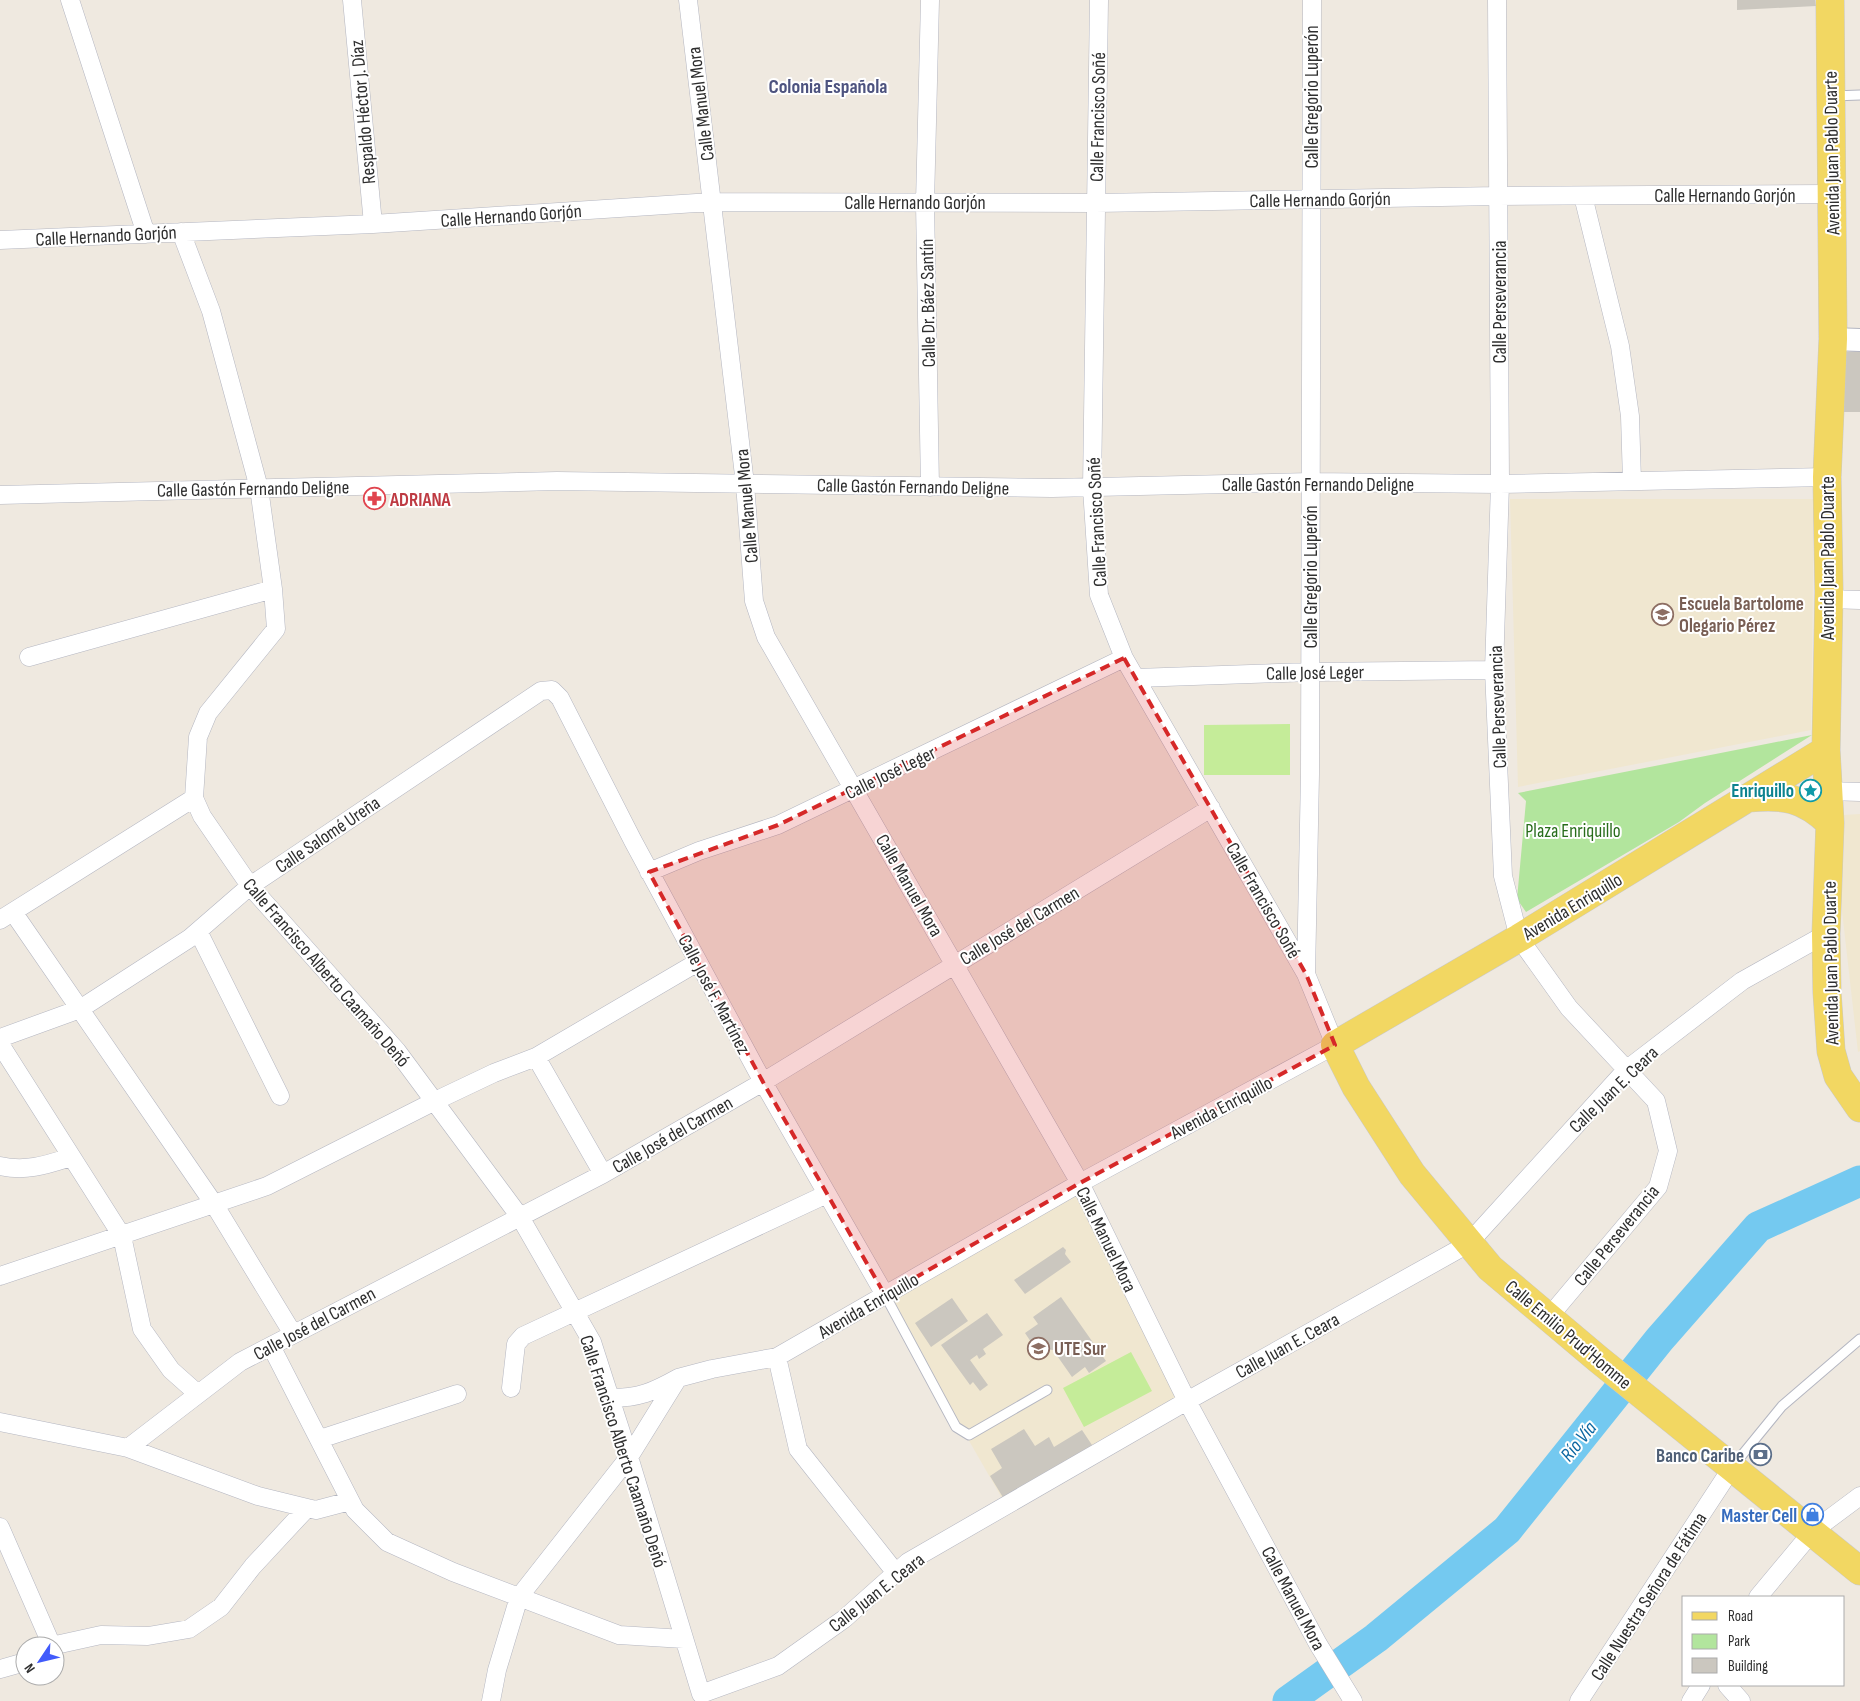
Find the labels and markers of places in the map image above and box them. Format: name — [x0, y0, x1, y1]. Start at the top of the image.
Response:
pharmacy icon: ADRIANA — [362, 487, 386, 511]
place label: ADRIANA — [389, 489, 452, 512]
place label: Escuela Bartolome Olegario Pérez — [1679, 593, 1804, 638]
school or university icon: Escuela Bartolome Olegario Pérez — [1651, 602, 1675, 626]
place icon: Enriquillo — [1798, 778, 1822, 802]
place label: Enriquillo — [1731, 780, 1794, 803]
school or university icon: UTE Sur — [1026, 1336, 1050, 1360]
place label: UTE Sur — [1054, 1338, 1106, 1361]
bank icon: Banco Caribe — [1748, 1443, 1772, 1467]
place label: Banco Caribe — [1656, 1445, 1744, 1468]
shop icon: Master Cell — [1801, 1503, 1825, 1527]
place label: Master Cell — [1721, 1505, 1797, 1528]

